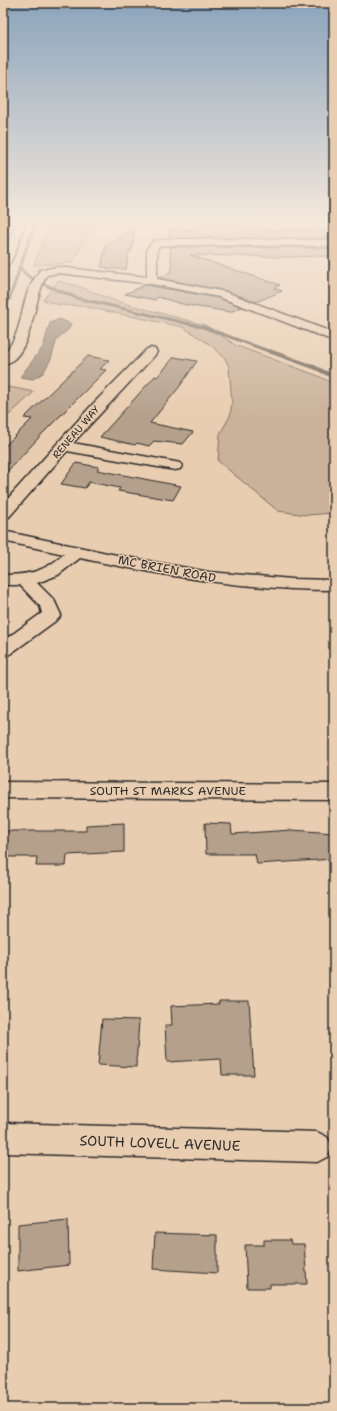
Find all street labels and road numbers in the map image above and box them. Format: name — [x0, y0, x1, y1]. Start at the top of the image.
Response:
street label: RENEAU WAY — [49, 403, 103, 461]
street label: MC BRIEN ROAD — [117, 552, 217, 586]
street label: SOUTH ST MARKS AVENUE — [90, 783, 246, 799]
street label: SOUTH LOVELL AVENUE — [79, 1131, 241, 1155]

